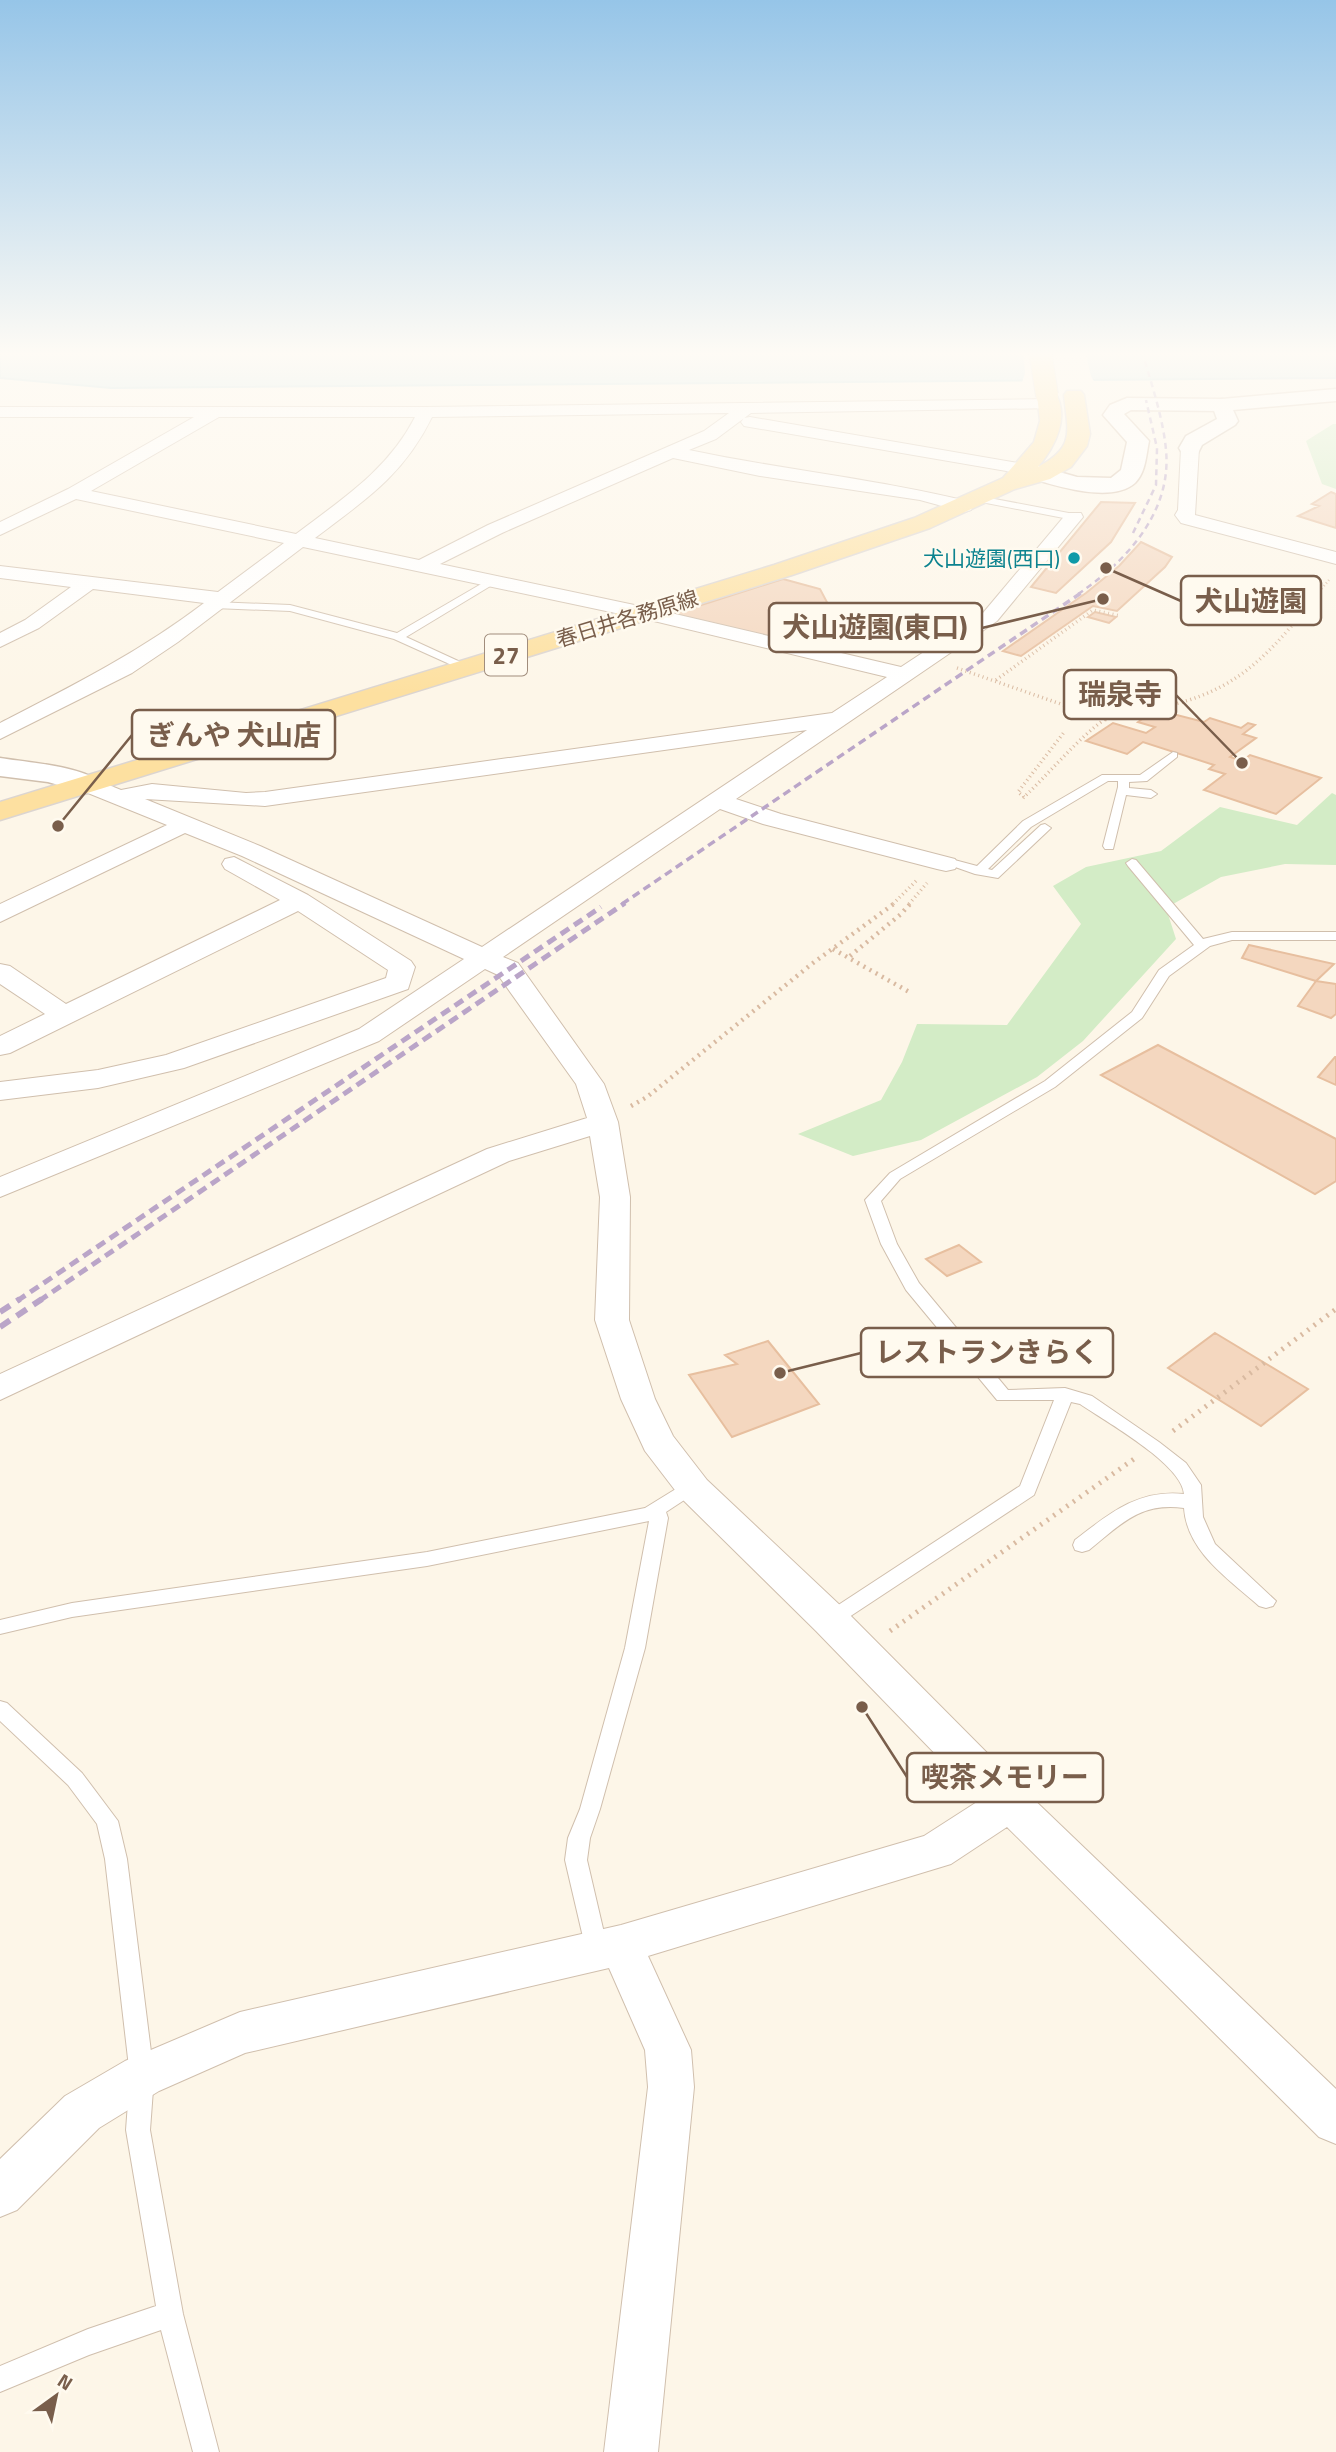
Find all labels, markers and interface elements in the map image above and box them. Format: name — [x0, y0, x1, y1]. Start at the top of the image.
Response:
place label: 犬山遊園(西口) — [923, 542, 1060, 574]
marker: 犬山遊園(西口) — [1066, 550, 1082, 566]
callout: 犬山遊園 — [1181, 576, 1321, 625]
text: 犬山遊園 — [1195, 579, 1307, 622]
street label: 春日井各務原線 — [552, 581, 702, 655]
callout: 犬山遊園(東口) — [769, 603, 982, 652]
text: 犬山遊園(東口) — [782, 605, 968, 648]
road number: 27 — [485, 634, 527, 676]
callout: 瑞泉寺 — [1064, 670, 1176, 719]
text: 瑞泉寺 — [1078, 672, 1162, 715]
callout: ぎんや 犬山店 — [132, 710, 335, 759]
text: ぎんや 犬山店 — [147, 713, 321, 756]
callout: レストランきらく — [861, 1328, 1113, 1377]
text: レストランきらく — [875, 1330, 1099, 1373]
callout: 喫茶メモリー — [907, 1753, 1103, 1802]
text: 喫茶メモリー — [921, 1755, 1089, 1798]
north arrow — [21, 2361, 91, 2431]
text: N — [52, 2366, 79, 2397]

